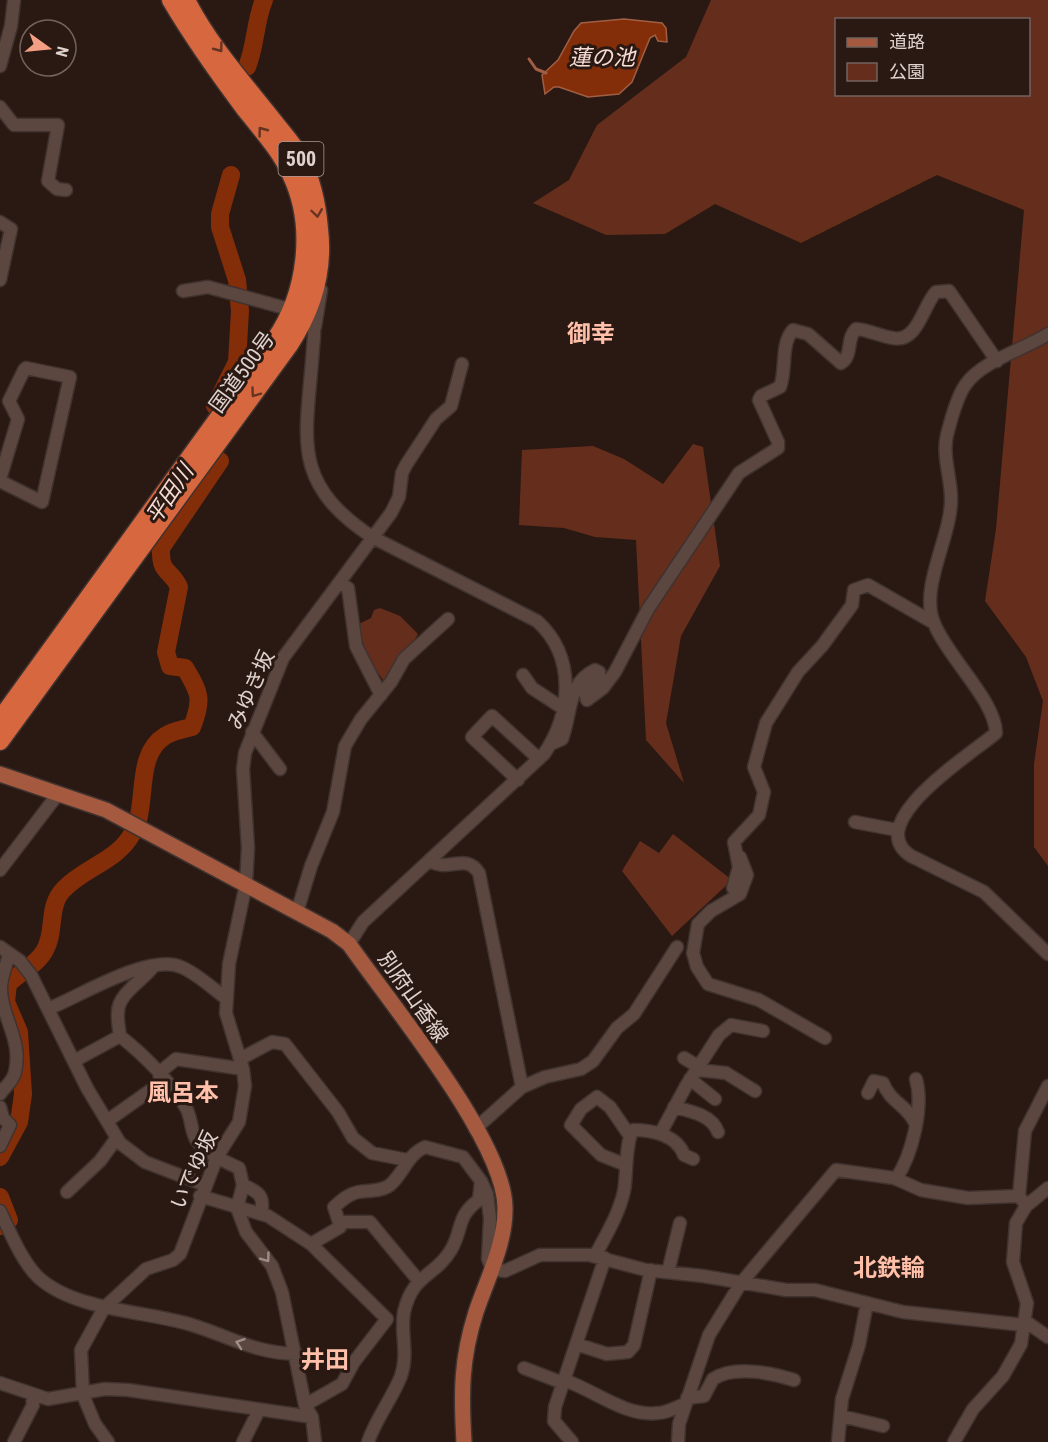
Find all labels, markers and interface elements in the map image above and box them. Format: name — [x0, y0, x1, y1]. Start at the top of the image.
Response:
north arrow — [18, 18, 78, 78]
legend — [835, 18, 1030, 96]
text: 道路 — [889, 31, 925, 52]
one-way arrow — [211, 42, 222, 53]
text: N — [52, 45, 72, 59]
water label: 蓮の池 — [569, 45, 637, 70]
text: 公園 — [889, 61, 925, 82]
one-way arrow — [259, 127, 270, 138]
road number: 500 — [278, 142, 324, 176]
one-way arrow — [311, 209, 323, 218]
district label: 御幸 — [567, 320, 615, 348]
street label: 国道500号 — [205, 327, 279, 417]
one-way arrow — [251, 386, 262, 397]
water label: 平田川 — [141, 458, 199, 529]
street label: みゆき坂 — [223, 647, 279, 733]
street label: 別府山香線 — [373, 947, 453, 1047]
district label: 風呂本 — [147, 1079, 219, 1107]
street label: いでゆ坂 — [166, 1127, 222, 1213]
one-way arrow — [259, 1252, 270, 1263]
district label: 北鉄輪 — [853, 1254, 925, 1282]
one-way arrow — [235, 1338, 246, 1351]
district label: 井田 — [301, 1346, 349, 1374]

